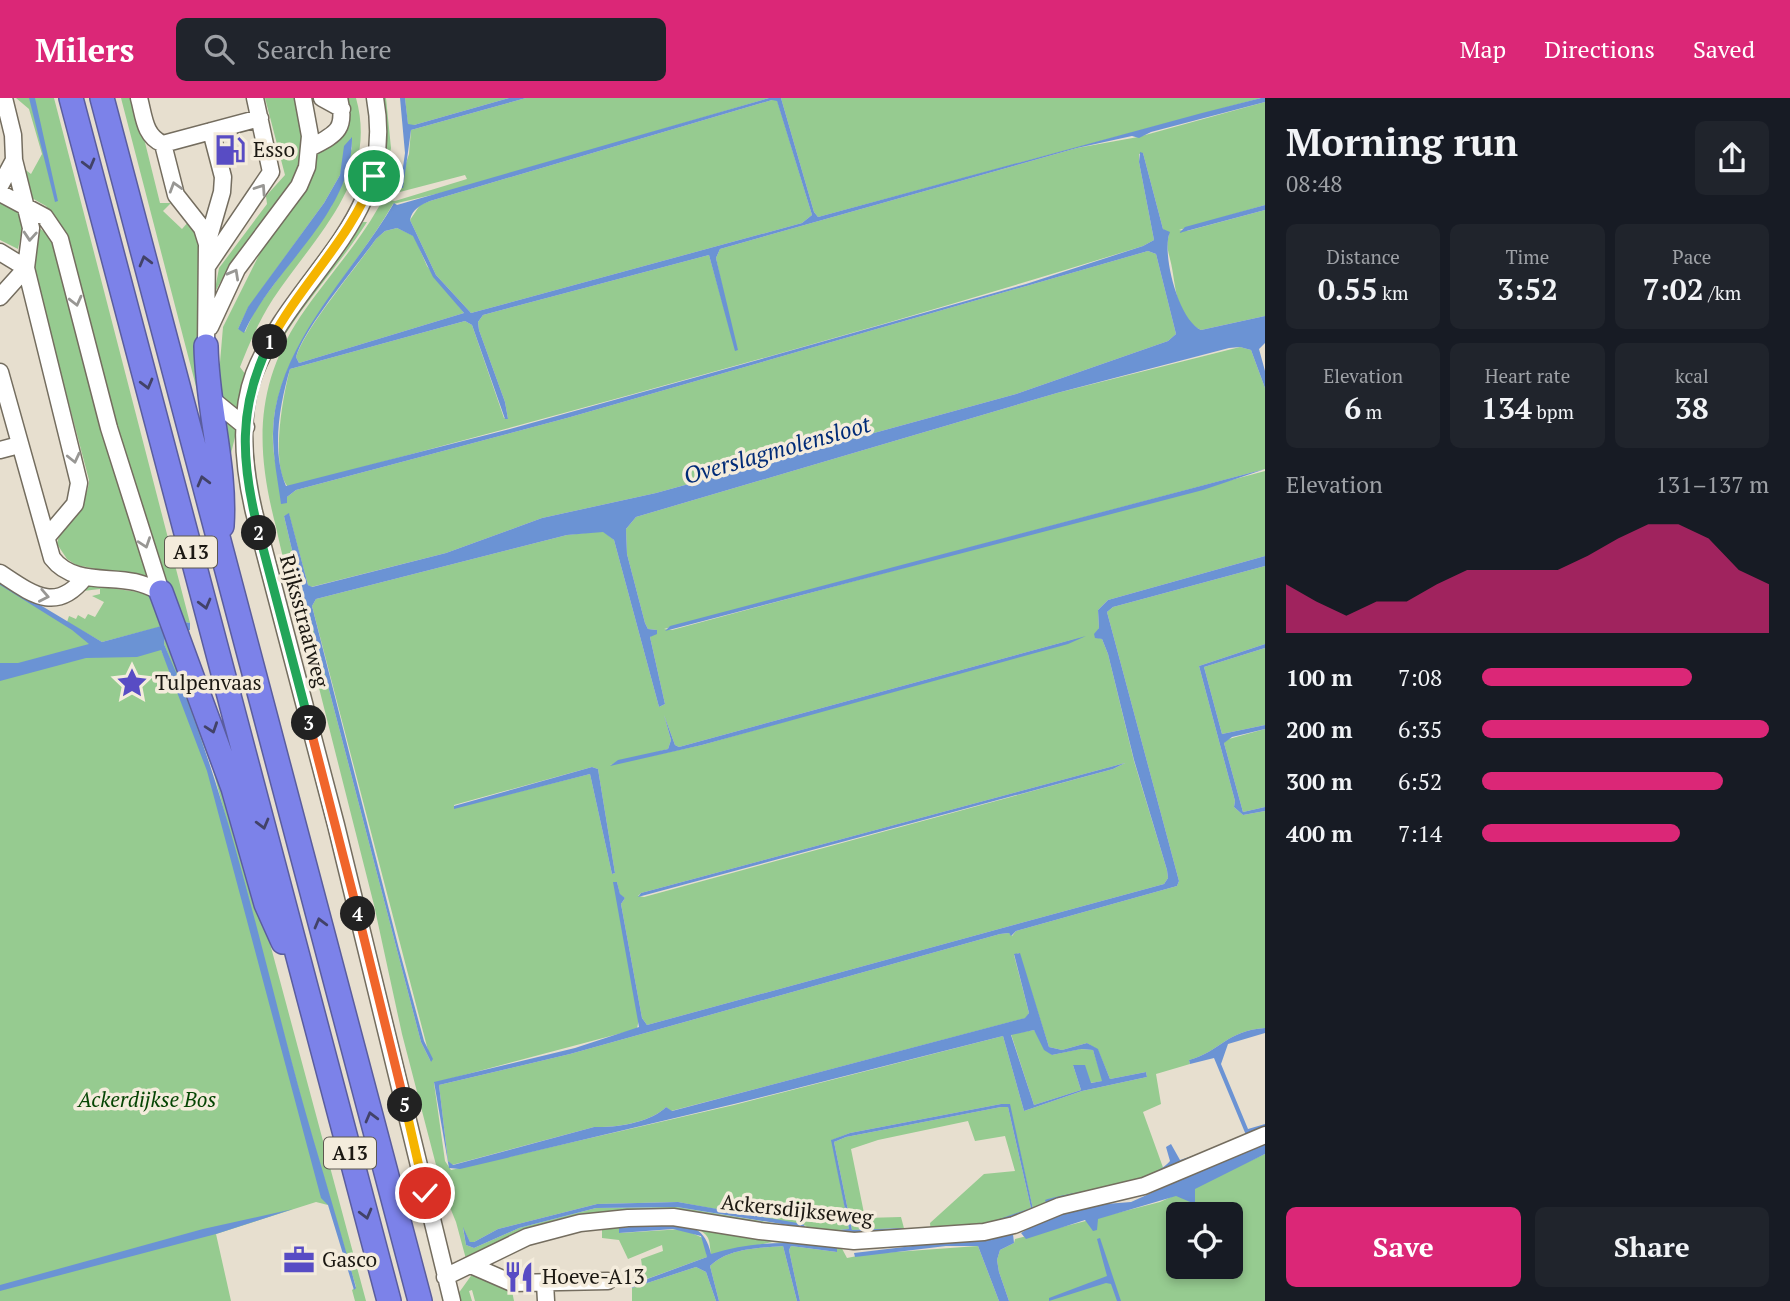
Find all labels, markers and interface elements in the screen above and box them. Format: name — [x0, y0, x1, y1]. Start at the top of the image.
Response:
search box — [176, 18, 666, 81]
text: Milers — [35, 28, 134, 71]
icon: search — [200, 30, 238, 68]
text: Search here — [256, 32, 392, 66]
text: Map — [1460, 33, 1506, 65]
text: Directions — [1544, 33, 1655, 65]
text: Saved — [1693, 33, 1755, 65]
text: Morning run — [1286, 117, 1518, 167]
button: share — [1695, 121, 1769, 195]
fuel station icon: Esso — [213, 133, 247, 167]
place label: Esso — [253, 135, 295, 163]
pin — [344, 146, 404, 206]
icon: arrive — [355, 157, 393, 195]
one-way arrow — [81, 158, 95, 170]
text: 08:48 — [1286, 168, 1343, 199]
one-way arrow — [168, 181, 183, 193]
one-way arrow — [253, 183, 266, 196]
one-way arrow — [22, 231, 37, 242]
text: Distance — [1326, 244, 1400, 269]
text: Time — [1506, 244, 1549, 269]
text: Pace — [1672, 244, 1711, 269]
one-way arrow — [139, 255, 153, 267]
one-way arrow — [226, 268, 239, 281]
text: 0.55 — [1318, 269, 1378, 309]
text: 3:52 — [1497, 269, 1558, 309]
text: 7:02 — [1643, 269, 1704, 309]
text: km — [1378, 280, 1408, 305]
text: /km — [1704, 280, 1741, 305]
one-way arrow — [68, 295, 82, 307]
pin: 1 — [252, 324, 288, 360]
text: 1 — [264, 329, 275, 354]
text: Elevation — [1323, 363, 1403, 388]
text: Heart rate — [1485, 363, 1570, 388]
text: kcal — [1675, 363, 1709, 388]
one-way arrow — [139, 378, 153, 390]
text: 6 — [1344, 388, 1361, 428]
text: 134 — [1481, 388, 1532, 428]
text: 38 — [1675, 388, 1709, 428]
text: m — [1361, 399, 1382, 424]
text: bpm — [1532, 399, 1574, 424]
water label: Overslagmolensloot — [680, 408, 875, 491]
one-way arrow — [65, 452, 80, 464]
text: Elevation — [1286, 469, 1383, 500]
text: 131–137 m — [1656, 469, 1769, 500]
one-way arrow — [197, 475, 211, 487]
pin: 2 — [242, 516, 276, 550]
text: 2 — [253, 520, 264, 545]
road number: A13 — [165, 536, 217, 568]
one-way arrow — [137, 537, 151, 549]
street label: Rijksstraatweg — [274, 551, 336, 691]
one-way arrow — [37, 587, 49, 602]
one-way arrow — [197, 598, 211, 610]
text: 100 m — [1286, 662, 1352, 693]
text: 7:08 — [1398, 662, 1442, 693]
place icon: Tulpenvaas — [115, 666, 149, 700]
place label: Tulpenvaas — [155, 668, 262, 696]
pin: 3 — [292, 706, 326, 740]
text: 3 — [303, 710, 314, 735]
text: 200 m — [1286, 714, 1352, 745]
text: 6:35 — [1398, 714, 1442, 745]
one-way arrow — [204, 721, 218, 733]
text: 300 m — [1286, 766, 1352, 797]
text: 6:52 — [1398, 766, 1442, 797]
one-way arrow — [255, 818, 269, 830]
text: 400 m — [1286, 818, 1352, 849]
text: 7:14 — [1398, 818, 1442, 849]
pin: 4 — [340, 896, 376, 932]
text: 4 — [352, 901, 363, 926]
one-way arrow — [314, 918, 328, 930]
park label: Ackerdijkse Bos — [76, 1085, 217, 1113]
pin: 5 — [388, 1088, 422, 1122]
text: 5 — [399, 1092, 410, 1117]
one-way arrow — [365, 1111, 379, 1123]
road number: A13 — [324, 1138, 376, 1168]
pin — [395, 1163, 455, 1223]
icon: check — [406, 1174, 444, 1212]
street label: Ackersdijkseweg — [720, 1187, 876, 1231]
map controls — [1166, 1202, 1243, 1279]
button: locate — [1166, 1202, 1243, 1279]
button: Save — [1286, 1207, 1521, 1287]
button: Share — [1535, 1207, 1769, 1287]
one-way arrow — [358, 1208, 372, 1220]
office icon: Gasco — [282, 1243, 316, 1277]
place label: Gasco — [322, 1245, 377, 1273]
restaurant icon: Hoeve-A13 — [502, 1260, 536, 1294]
place label: Hoeve-A13 — [542, 1262, 645, 1290]

